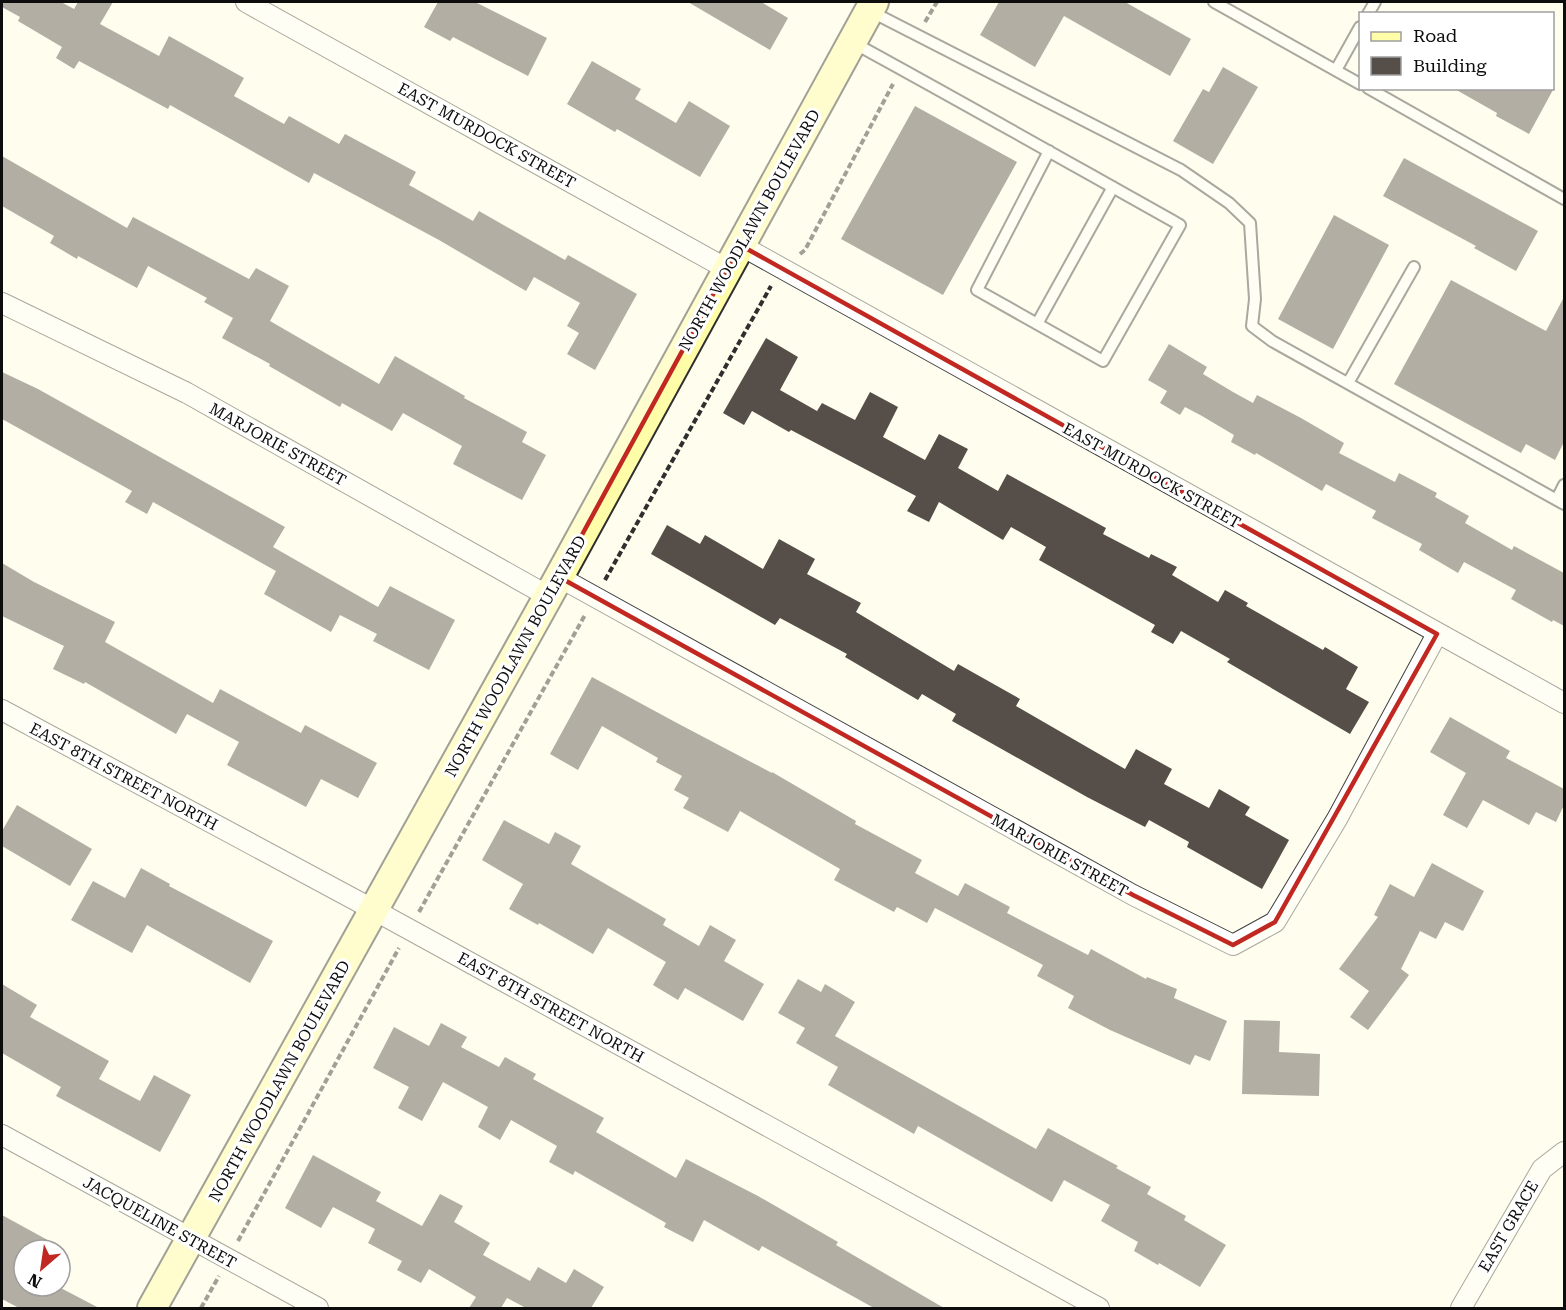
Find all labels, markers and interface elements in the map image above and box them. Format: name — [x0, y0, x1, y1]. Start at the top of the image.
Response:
legend — [1359, 12, 1554, 90]
text: Road — [1413, 25, 1458, 46]
text: Building — [1413, 55, 1487, 76]
street label: EAST MURDOCK STREET — [395, 79, 579, 192]
street label: NORTH WOODLAWN BOULEVARD — [675, 106, 824, 354]
street label: MARJORIE STREET — [206, 399, 350, 490]
street label: EAST MURDOCK STREET — [1060, 419, 1244, 532]
street label: NORTH WOODLAWN BOULEVARD — [441, 532, 590, 780]
street label: EAST 8TH STREET NORTH — [26, 719, 221, 834]
street label: MARJORIE STREET — [988, 810, 1132, 901]
street label: EAST 8TH STREET NORTH — [454, 948, 647, 1067]
street label: NORTH WOODLAWN BOULEVARD — [205, 957, 354, 1205]
street label: JACQUELINE STREET — [80, 1172, 240, 1273]
street label: EAST GRACE — [1475, 1177, 1542, 1275]
north arrow — [12, 1238, 72, 1298]
text: N — [25, 1269, 45, 1292]

